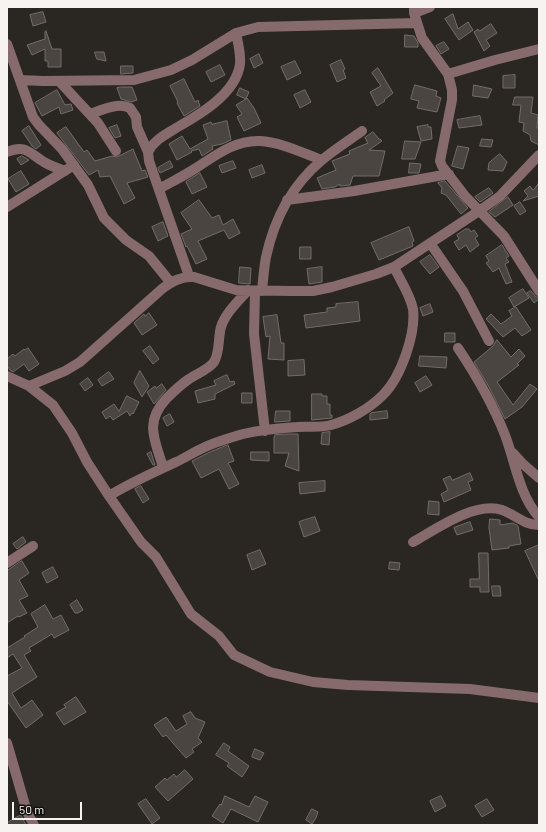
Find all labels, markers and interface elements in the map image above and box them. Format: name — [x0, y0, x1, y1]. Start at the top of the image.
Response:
scale bar — [14, 794, 84, 820]
text: 50 m — [19, 802, 44, 816]

